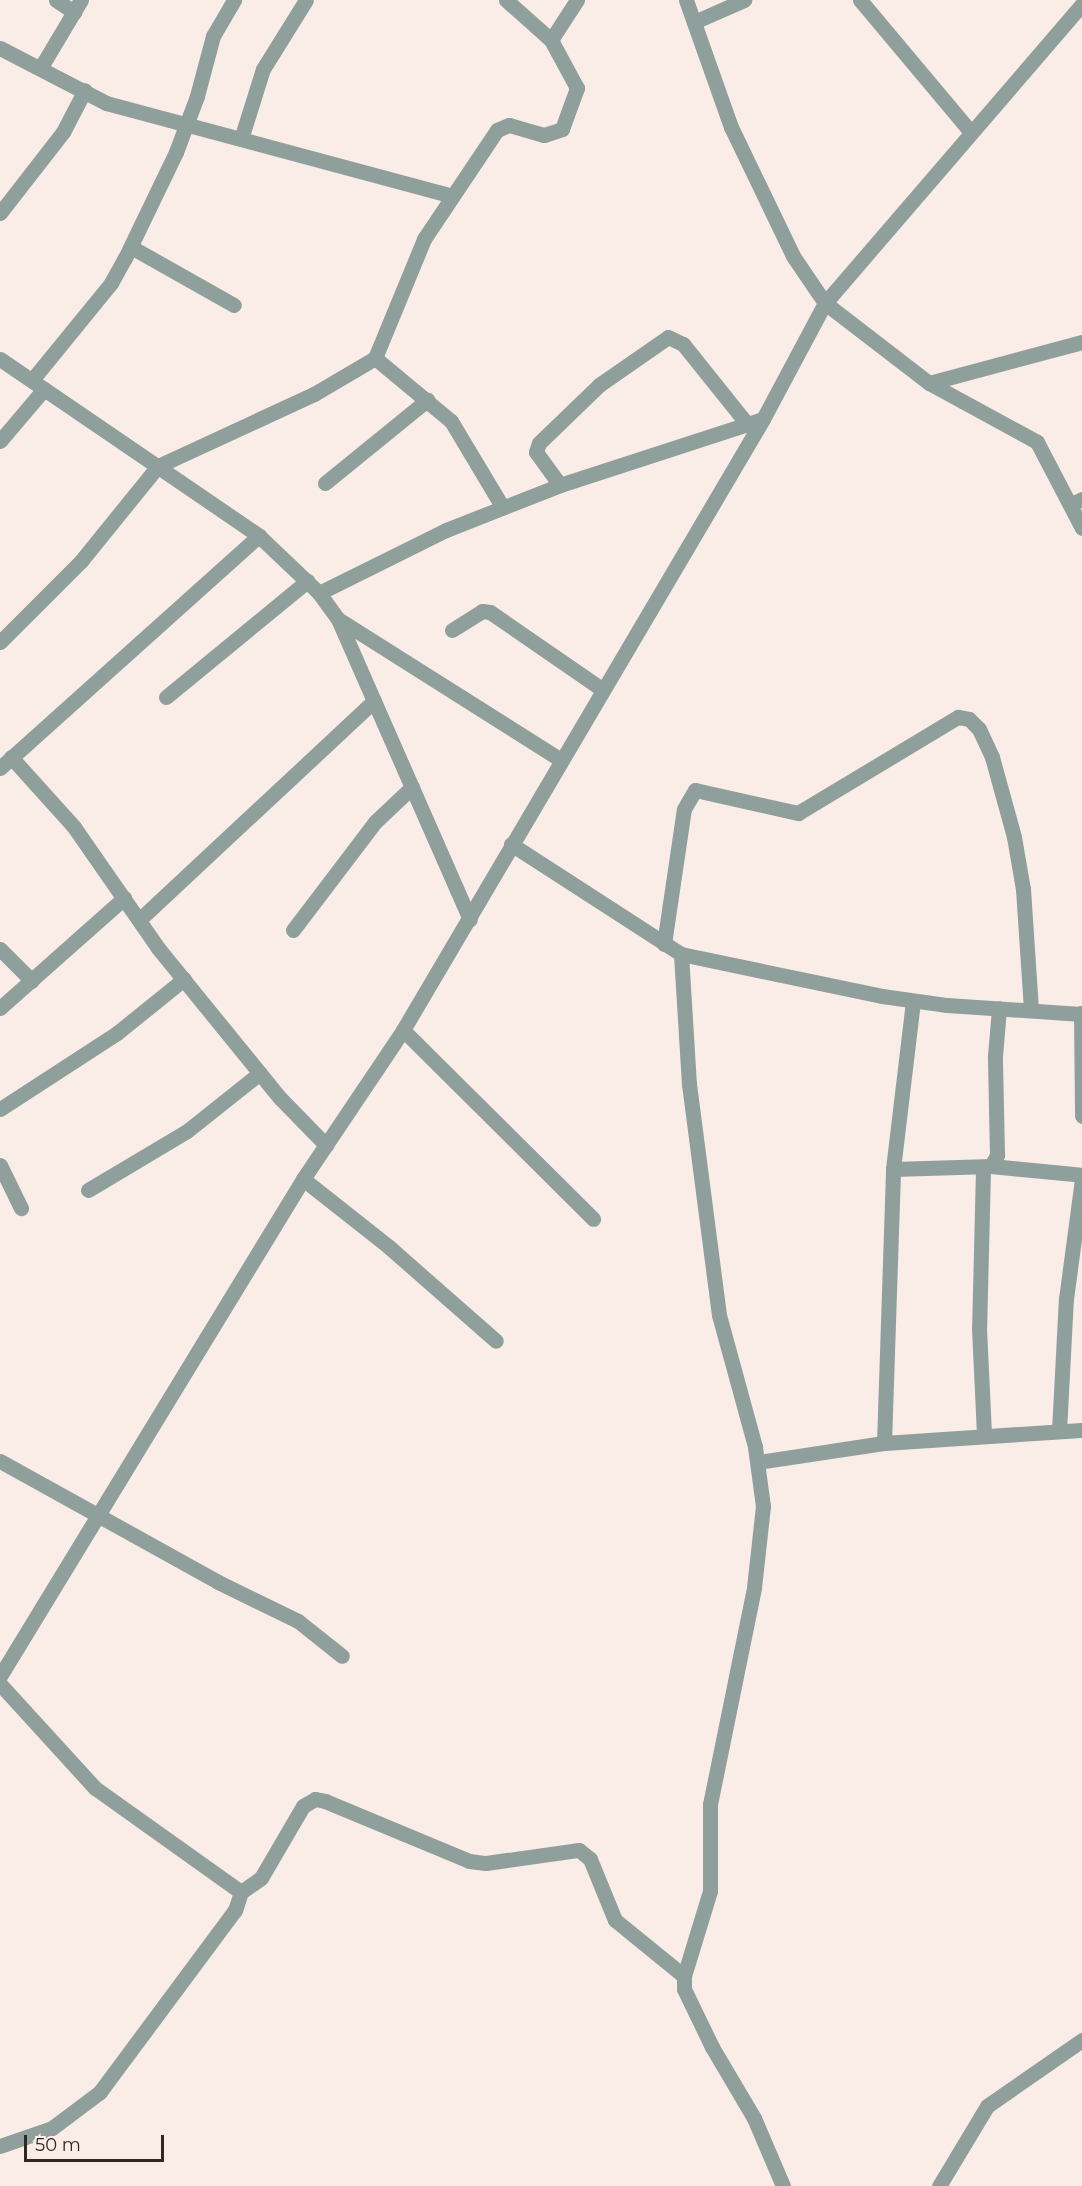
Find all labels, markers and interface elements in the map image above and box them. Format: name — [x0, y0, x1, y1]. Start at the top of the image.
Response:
scale bar — [27, 2123, 166, 2161]
text: 50 m — [35, 2134, 81, 2156]

